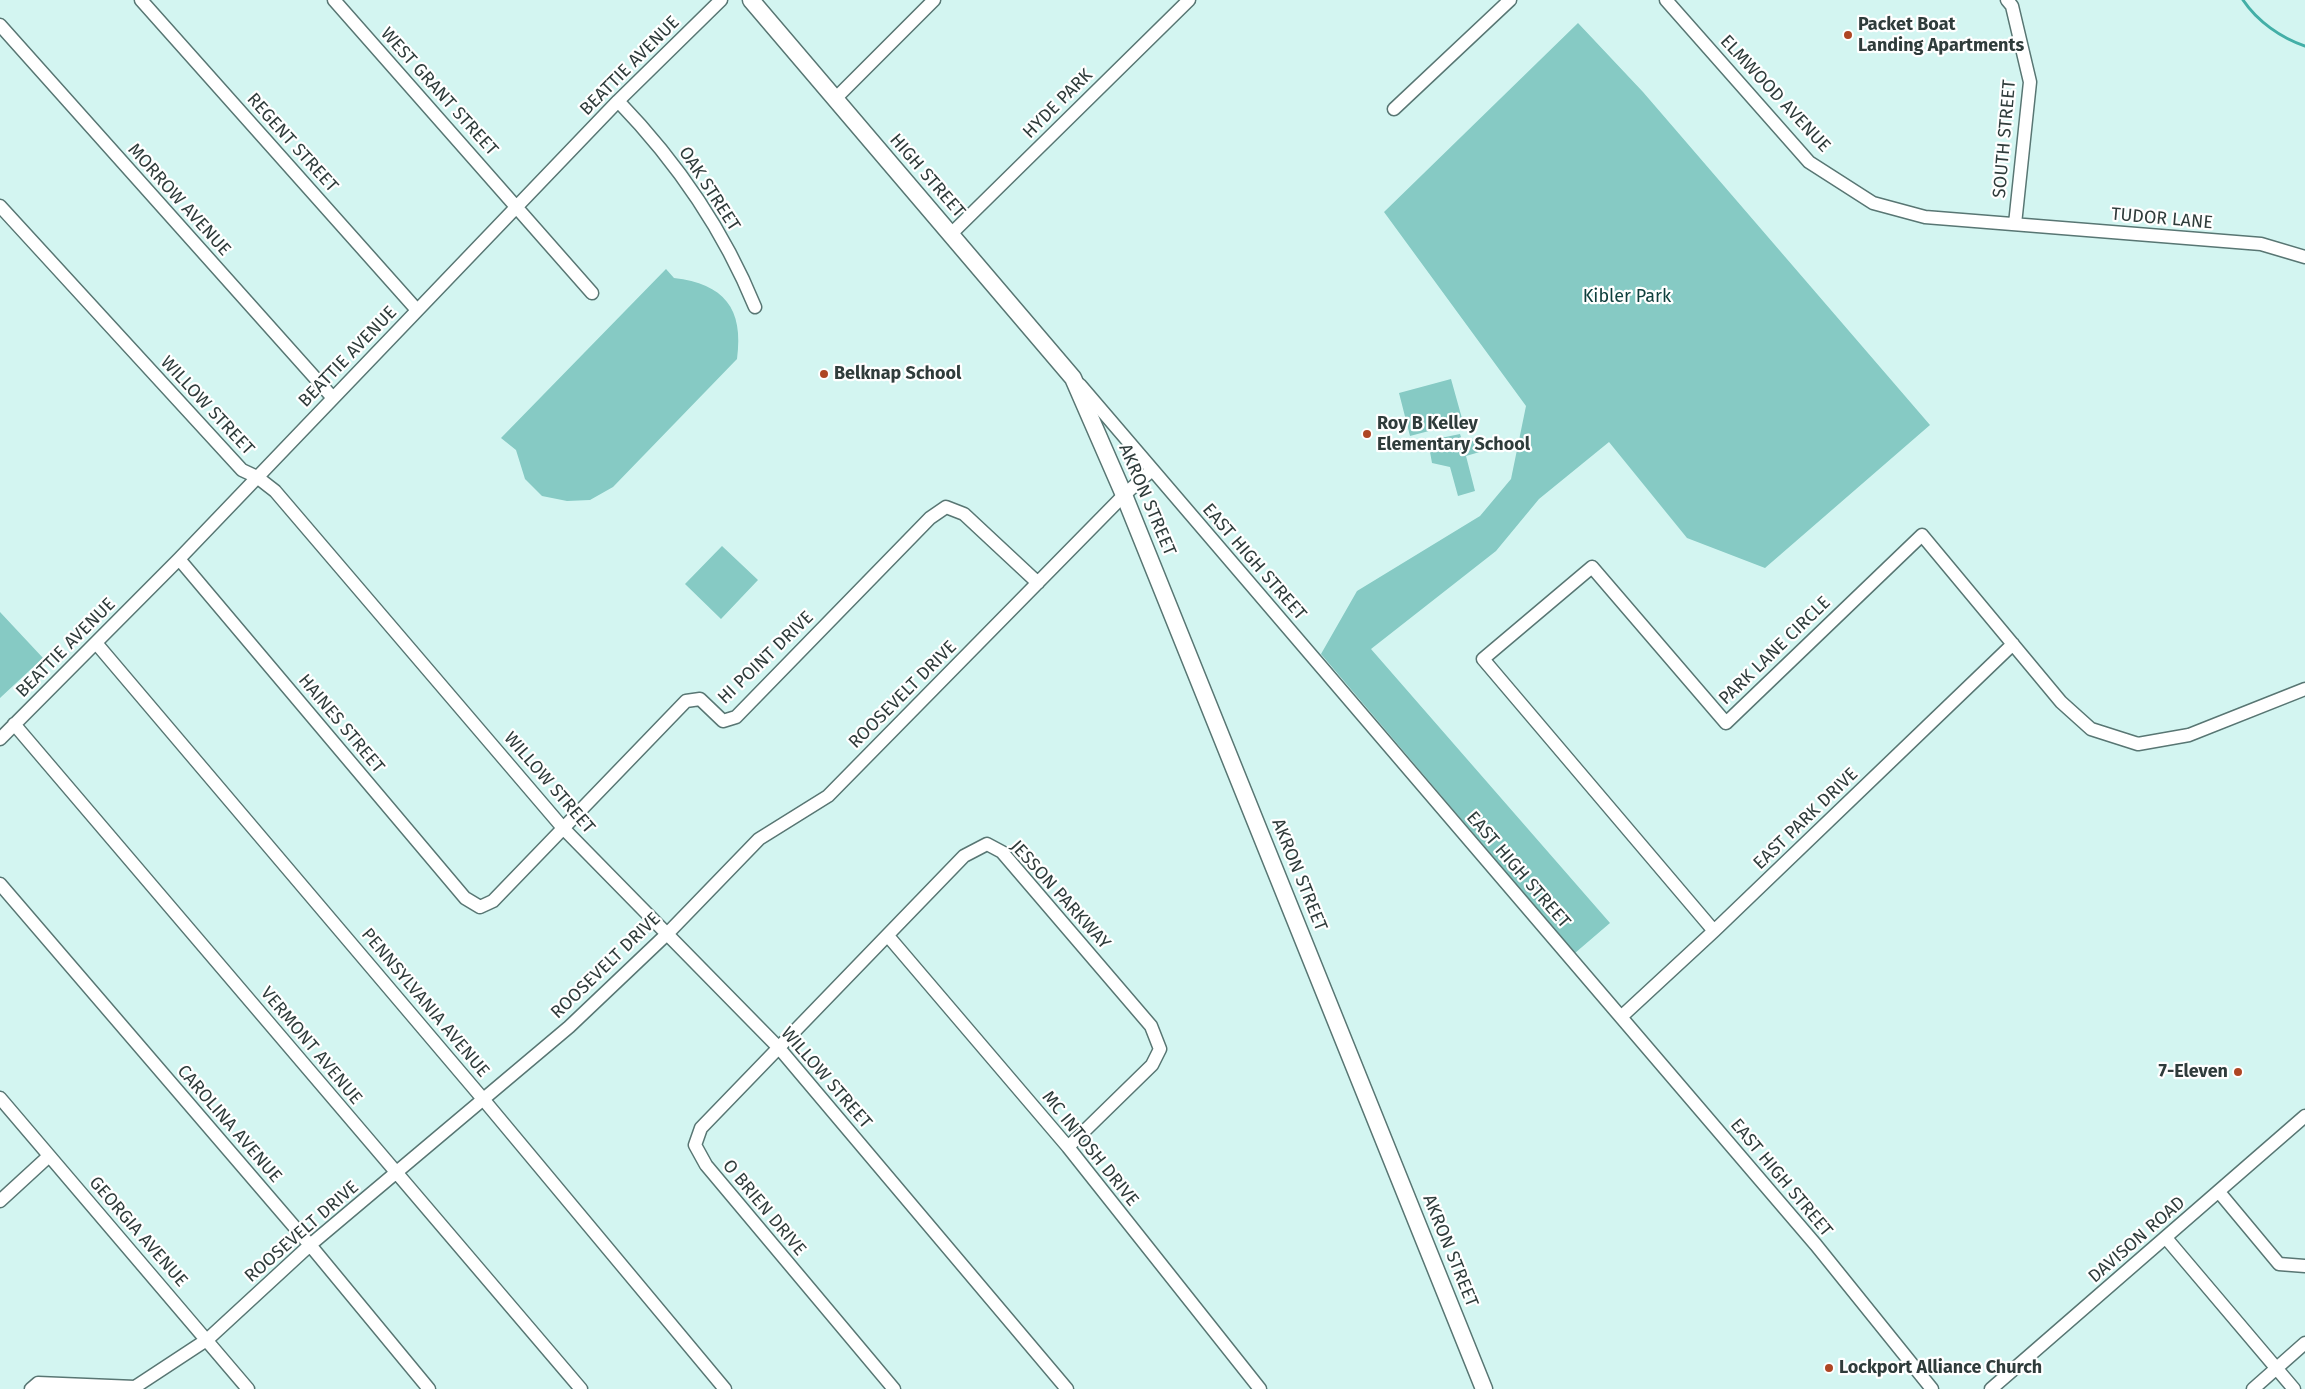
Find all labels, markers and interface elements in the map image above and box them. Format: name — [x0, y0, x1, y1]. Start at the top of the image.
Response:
street label: BEATTIE AVENUE — [576, 12, 684, 120]
place label: Packet Boat Landing Apartments — [1858, 14, 2024, 56]
street label: WEST GRANT STREET — [376, 23, 502, 161]
marker: Packet Boat Landing Apartments — [1842, 29, 1854, 41]
street label: ELMWOOD AVENUE — [1715, 31, 1835, 157]
street label: HYDE PARK — [1019, 65, 1097, 143]
street label: SOUTH STREET — [1989, 79, 2021, 199]
street label: REGENT STREET — [242, 89, 342, 197]
street label: HIGH STREET — [885, 130, 969, 222]
street label: MORROW AVENUE — [123, 139, 235, 261]
street label: OAK STREET — [674, 143, 744, 235]
street label: TUDOR LANE — [2110, 204, 2214, 234]
park label: Kibler Park — [1583, 286, 1671, 308]
street label: BEATTIE AVENUE — [294, 302, 402, 412]
street label: WILLOW STREET — [156, 352, 258, 460]
place label: Belknap School — [834, 363, 961, 385]
marker: Belknap School — [818, 368, 830, 380]
place label: Roy B Kelley Elementary School — [1377, 413, 1530, 456]
marker: Roy B Kelley Elementary School — [1361, 428, 1373, 440]
street label: AKRON STREET — [1114, 441, 1180, 559]
street label: EAST HIGH STREET — [1197, 499, 1311, 625]
street label: PARK LANE CIRCLE — [1715, 592, 1835, 710]
street label: BEATTIE AVENUE — [12, 594, 120, 702]
street label: HI POINT DRIVE — [714, 607, 818, 709]
street label: ROOSEVELT DRIVE — [845, 637, 961, 753]
street label: HAINES STREET — [293, 670, 389, 778]
street label: WILLOW STREET — [499, 728, 599, 838]
street label: EAST PARK DRIVE — [1749, 764, 1863, 874]
street label: EAST HIGH STREET — [1461, 807, 1575, 933]
street label: AKRON STREET — [1267, 816, 1331, 934]
street label: JESSON PARKWAY — [1005, 836, 1115, 954]
street label: ROOSEVELT DRIVE — [547, 908, 665, 1024]
street label: PENNSYLVANIA AVENUE — [356, 924, 494, 1082]
street label: VERMONT AVENUE — [256, 983, 366, 1109]
street label: WILLOW STREET — [776, 1023, 876, 1133]
street label: CAROLINA AVENUE — [172, 1061, 286, 1187]
place label: 7-Eleven — [2158, 1061, 2228, 1083]
marker: 7-Eleven — [2232, 1066, 2244, 1078]
street label: MC INTOSH DRIVE — [1037, 1087, 1143, 1211]
street label: EAST HIGH STREET — [1725, 1115, 1837, 1241]
street label: O BRIEN DRIVE — [718, 1156, 810, 1260]
street label: GEORGIA AVENUE — [84, 1172, 192, 1292]
street label: ROOSEVELT DRIVE — [241, 1177, 363, 1287]
street label: AKRON STREET — [1418, 1192, 1482, 1310]
street label: DAVISON ROAD — [2084, 1192, 2190, 1288]
place label: Lockport Alliance Church — [1839, 1357, 2042, 1379]
marker: Lockport Alliance Church — [1823, 1362, 1835, 1374]

